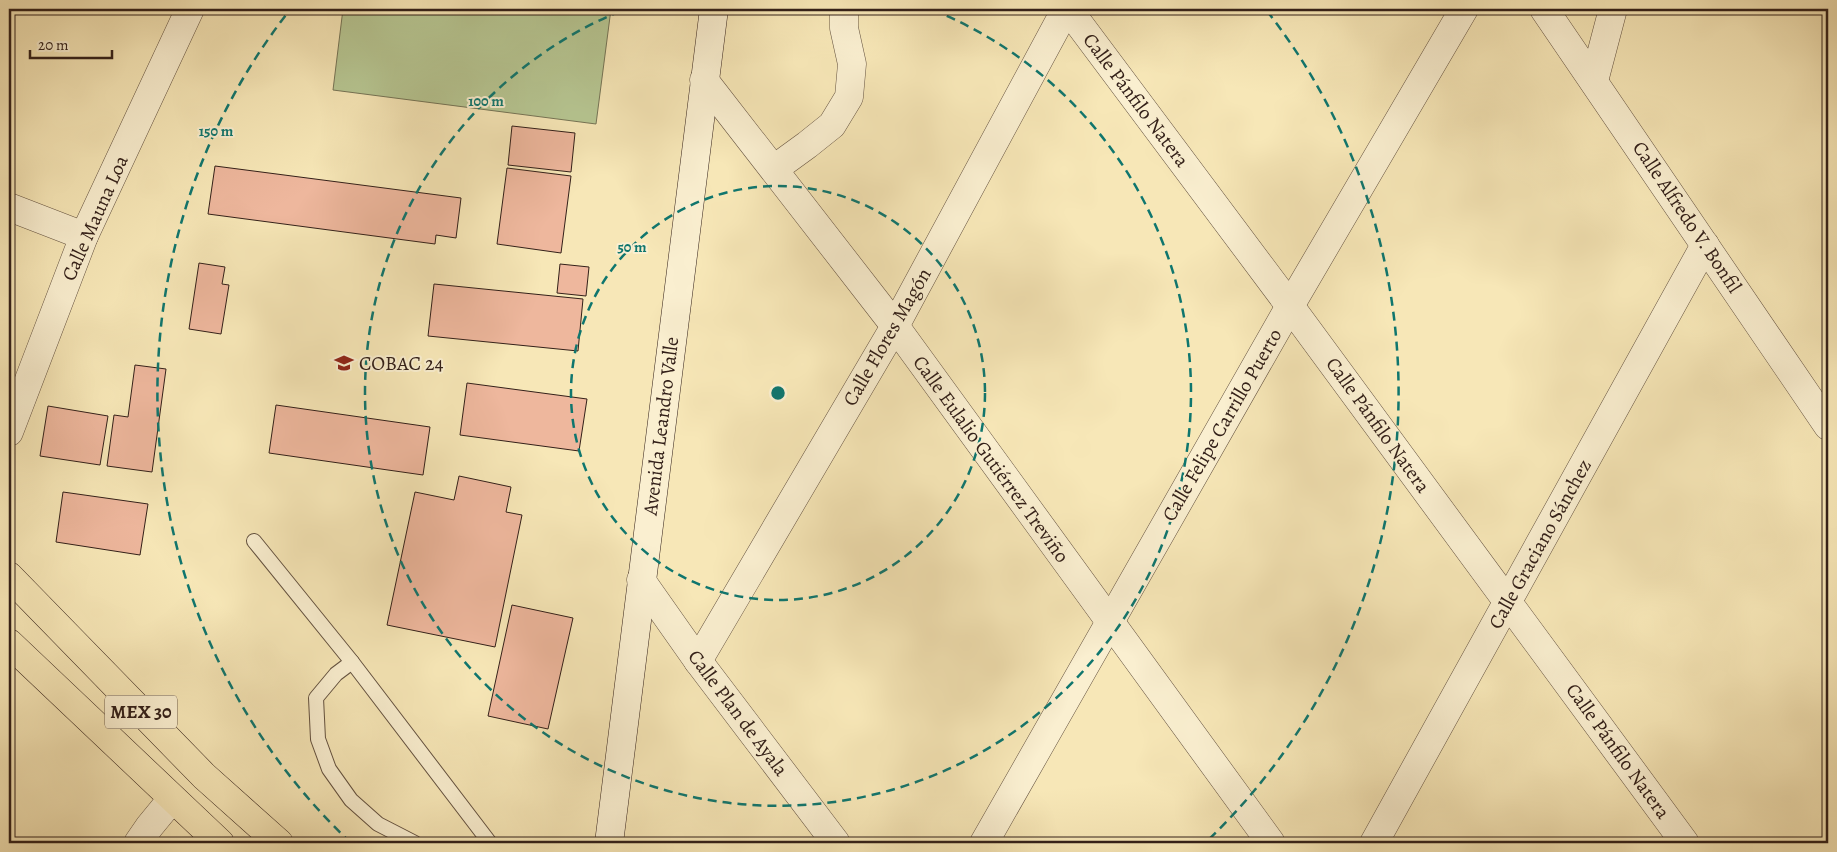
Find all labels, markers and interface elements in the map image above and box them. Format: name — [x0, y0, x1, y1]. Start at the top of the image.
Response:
street label: Calle Pánfilo Natera — [1077, 27, 1196, 173]
scale bar — [30, 28, 112, 60]
text: 20 m — [38, 35, 69, 55]
text: 100 m — [468, 91, 504, 111]
text: 150 m — [199, 121, 234, 141]
street label: Calle Alfredo V. Bonfil — [1626, 136, 1748, 298]
street label: Calle Mauna Loa — [55, 150, 135, 285]
text: 50 m — [617, 237, 647, 257]
street label: Calle Flores Magón — [837, 263, 937, 411]
street label: Calle Felipe Carrillo Puerto — [1156, 324, 1288, 526]
street label: Avenida Leandro Valle — [637, 335, 685, 518]
place label: COBAC 24 — [359, 350, 444, 377]
street label: Calle Eulalio Gutiérrez Treviño — [907, 350, 1075, 568]
school or university icon: COBAC 24 — [333, 352, 355, 374]
street label: Calle Pánfilo Natera — [1320, 352, 1437, 499]
centre of rings — [769, 384, 787, 402]
street label: Calle Graciano Sánchez — [1482, 454, 1598, 634]
street label: Calle Plan de Ayala — [682, 644, 795, 782]
street label: Calle Pánfilo Natera — [1560, 678, 1677, 825]
road number: MEX 30 — [105, 696, 177, 729]

